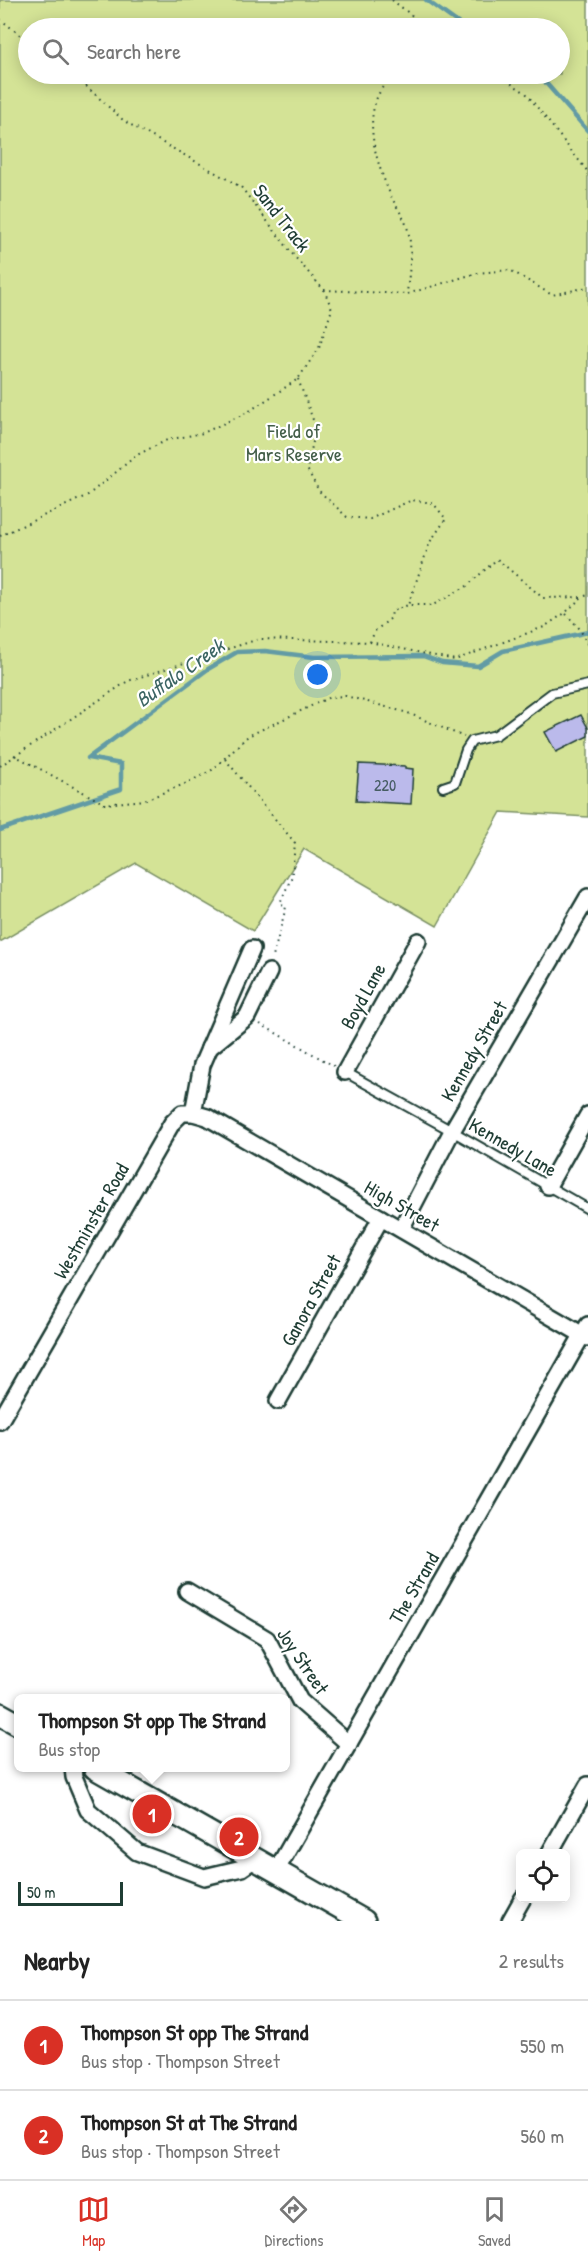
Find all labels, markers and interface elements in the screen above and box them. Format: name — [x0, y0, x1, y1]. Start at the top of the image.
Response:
search box — [18, 18, 570, 84]
icon: search — [39, 35, 72, 68]
text: Search here — [87, 36, 181, 66]
street label: Sand Track — [247, 178, 317, 257]
park label: Field of Mars Reserve — [246, 417, 342, 467]
water label: Buffalo Creek — [130, 630, 232, 714]
your location — [303, 660, 332, 689]
house number: 220 — [374, 774, 396, 796]
street label: Boyd Lane — [333, 958, 392, 1034]
street label: Kennedy Street — [434, 995, 514, 1106]
street label: Kennedy Lane — [464, 1110, 562, 1183]
street label: Westminster Road — [46, 1158, 135, 1284]
street label: High Street — [360, 1173, 446, 1238]
street label: Ganora Street — [274, 1248, 347, 1351]
street label: The Strand — [382, 1547, 445, 1629]
street label: Joy Street — [271, 1622, 336, 1700]
popup — [14, 1694, 290, 1772]
text: Thompson St opp The Strand — [38, 1705, 266, 1735]
text: Bus stop — [38, 1735, 100, 1762]
pin: 1 — [132, 1792, 172, 1836]
pin: 2 — [220, 1814, 258, 1860]
map controls — [516, 1849, 570, 1903]
button: locate — [516, 1849, 570, 1903]
scale bar — [18, 1879, 123, 1906]
text: 50 m — [27, 1881, 56, 1903]
text: Nearby — [24, 1943, 90, 1978]
text: 2 results — [499, 1947, 564, 1974]
text: Thompson St opp The Strand — [81, 2017, 308, 2047]
text: 1 — [40, 2032, 47, 2059]
text: 550 m — [520, 2032, 564, 2059]
text: Bus stop · Thompson Street — [81, 2047, 280, 2074]
text: Thompson St at The Strand — [81, 2107, 297, 2137]
text: 2 — [39, 2122, 48, 2149]
text: 560 m — [520, 2122, 564, 2149]
text: Bus stop · Thompson Street — [81, 2137, 280, 2164]
tab: Map — [77, 2193, 110, 2251]
tab: Directions — [265, 2193, 323, 2251]
tab: Saved — [478, 2193, 511, 2251]

